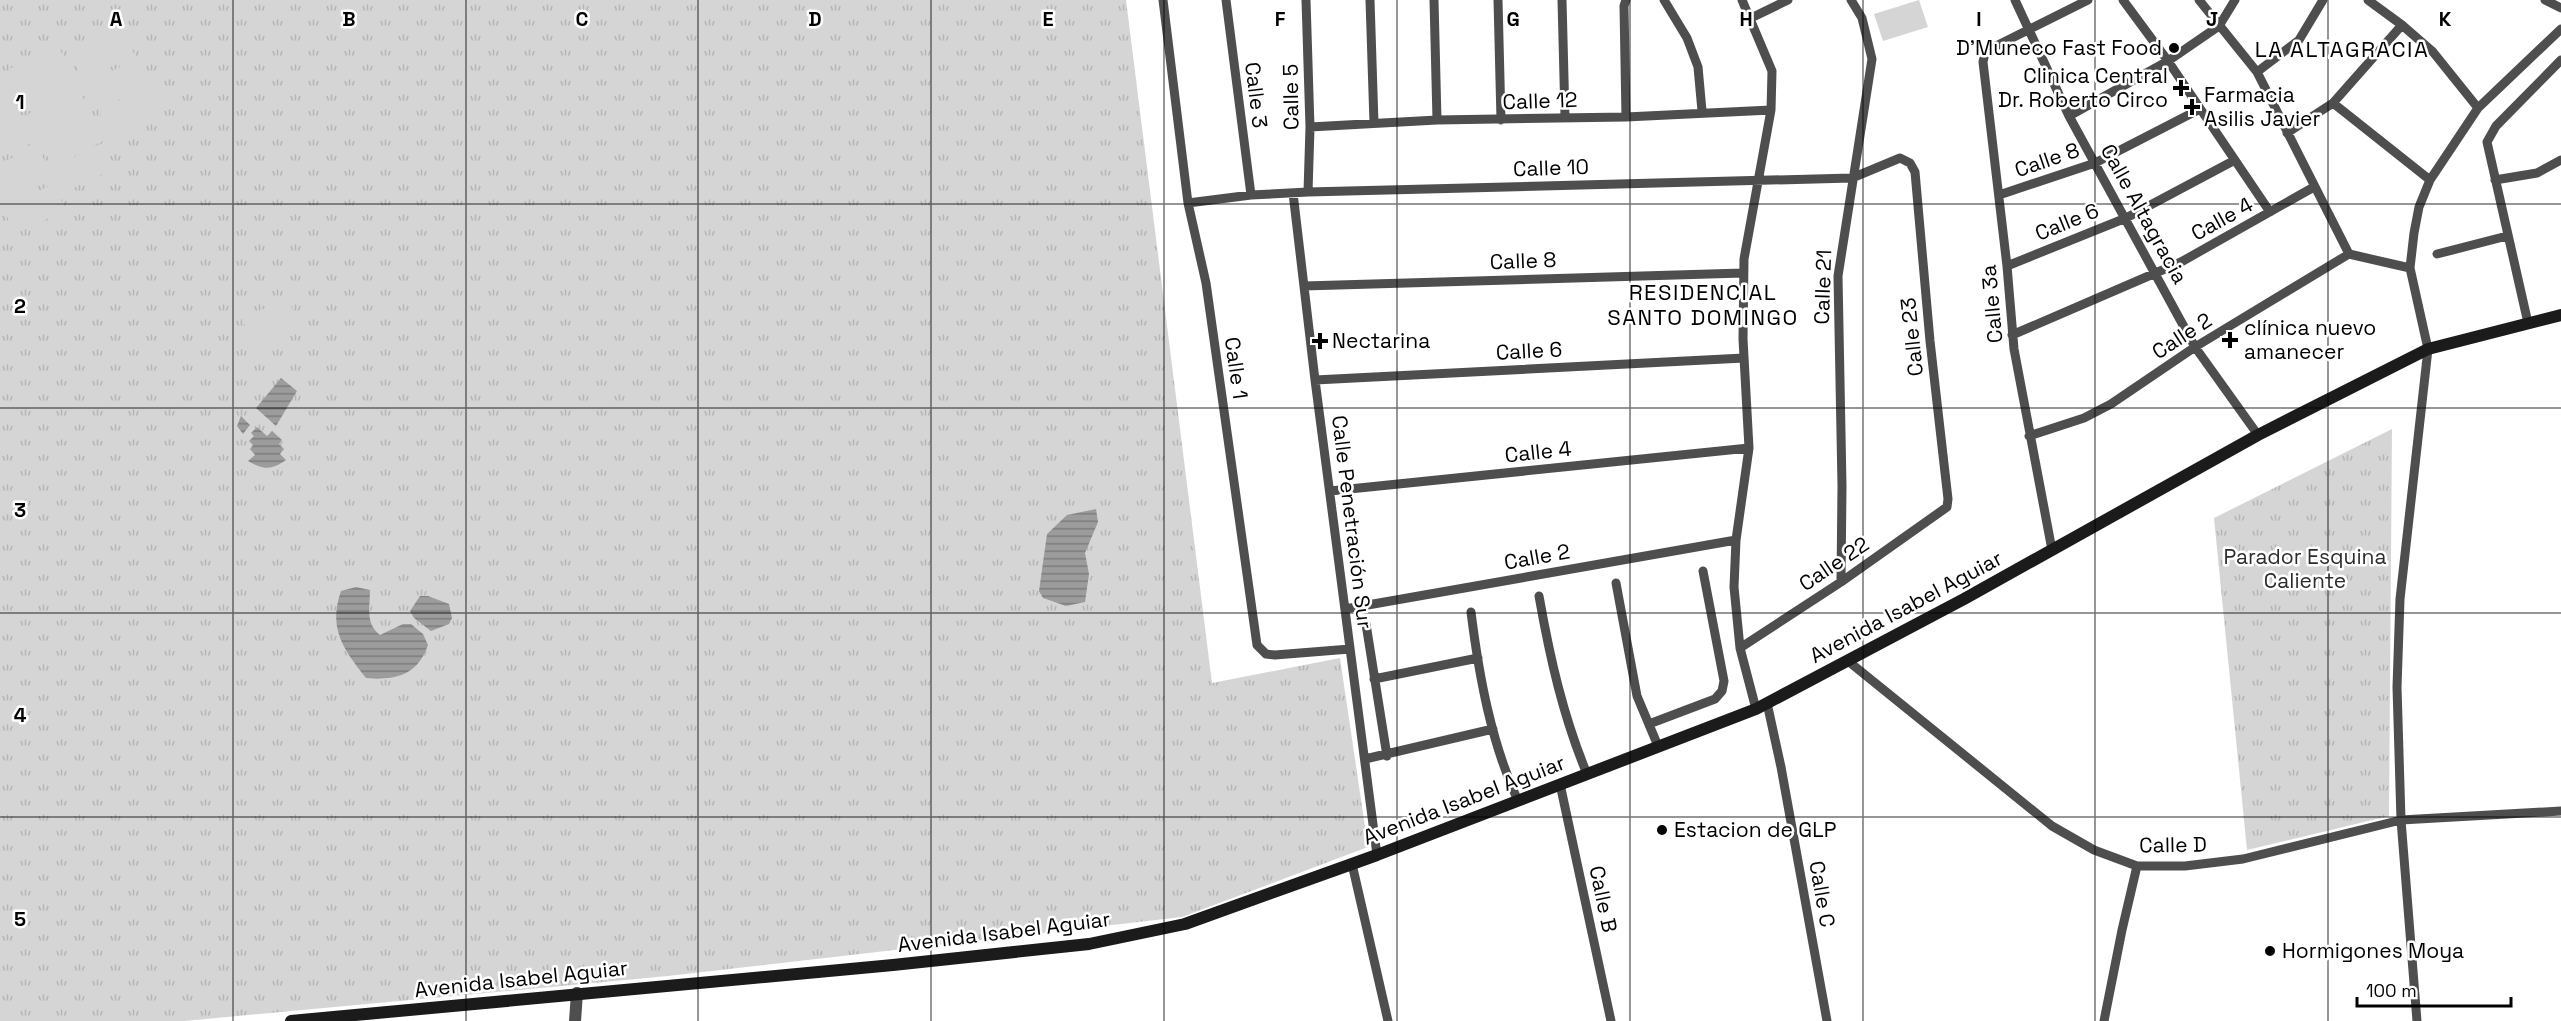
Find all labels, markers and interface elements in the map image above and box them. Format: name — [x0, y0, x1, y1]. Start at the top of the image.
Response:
text: A — [110, 6, 123, 32]
text: B — [342, 6, 356, 32]
text: C — [576, 6, 589, 32]
text: D — [808, 6, 822, 32]
text: E — [1042, 6, 1054, 32]
text: F — [1275, 6, 1286, 32]
text: G — [1506, 6, 1520, 32]
text: H — [1739, 6, 1753, 32]
text: I — [1976, 6, 1982, 32]
text: J — [2206, 6, 2218, 32]
text: K — [2439, 6, 2452, 32]
place label: D'Muneco Fast Food — [1956, 34, 2162, 61]
district label: LA ALTAGRACIA — [2255, 35, 2429, 63]
marker: D'Muneco Fast Food — [2167, 41, 2181, 55]
street label: Calle 3 — [1239, 60, 1274, 130]
place label: Clinica Central Dr. Roberto Circo — [1998, 62, 2168, 113]
street label: Calle 5 — [1276, 64, 1305, 130]
marker: Clinica Central Dr. Roberto Circo — [2172, 79, 2190, 97]
place label: Farmacia Asilis Javier — [2204, 81, 2321, 132]
street label: Calle 12 — [1502, 86, 1578, 115]
text: 1 — [15, 89, 25, 115]
marker: Farmacia Asilis Javier — [2185, 100, 2199, 114]
street label: Calle 8 — [2011, 136, 2083, 183]
street label: Calle Altagracia — [2095, 139, 2194, 288]
street label: Calle 10 — [1513, 153, 1589, 182]
street label: Calle 4 — [2186, 191, 2258, 247]
street label: Calle 6 — [2031, 197, 2103, 247]
street label: Calle 8 — [1489, 246, 1557, 275]
street label: Calle 21 — [1808, 249, 1837, 325]
street label: Calle 3a — [1975, 264, 2008, 344]
district label: RESIDENCIAL SANTO DOMINGO — [1607, 278, 1799, 331]
text: 2 — [14, 293, 26, 319]
street label: Calle 23 — [1894, 296, 1929, 378]
street label: Calle 2 — [2147, 306, 2217, 365]
place label: clínica nuevo amanecer — [2244, 314, 2376, 365]
place label: Nectarina — [1332, 327, 1430, 354]
marker: clínica nuevo amanecer — [2221, 331, 2239, 349]
marker: Nectarina — [1313, 334, 1327, 348]
street label: Calle 1 — [1219, 335, 1254, 401]
street label: Calle 6 — [1495, 335, 1563, 366]
street label: Calle Penetración Sur — [1326, 414, 1379, 630]
street label: Calle 4 — [1503, 435, 1573, 468]
text: 3 — [14, 497, 26, 523]
street label: Calle 22 — [1793, 530, 1874, 597]
street label: Calle 2 — [1502, 537, 1572, 576]
park label: Parador Esquina Caliente — [2224, 543, 2386, 594]
street label: Avenida Isabel Aguiar — [1805, 544, 2007, 669]
text: 4 — [14, 702, 27, 728]
street label: Avenida Isabel Aguiar — [1359, 749, 1569, 851]
place label: Estacion de GLP — [1674, 816, 1836, 843]
marker: Estacion de GLP — [1655, 823, 1669, 837]
street label: Calle D — [2139, 830, 2207, 859]
street label: Calle C — [1803, 858, 1842, 929]
street label: Calle B — [1583, 863, 1624, 935]
street label: Avenida Isabel Aguiar — [896, 905, 1112, 958]
text: 5 — [14, 906, 26, 932]
place label: Hormigones Moya — [2282, 937, 2464, 964]
marker: Hormigones Moya — [2263, 944, 2277, 958]
street label: Avenida Isabel Aguiar — [413, 954, 629, 1003]
scale bar — [2357, 970, 2512, 1008]
text: 100 m — [2366, 979, 2417, 1002]

